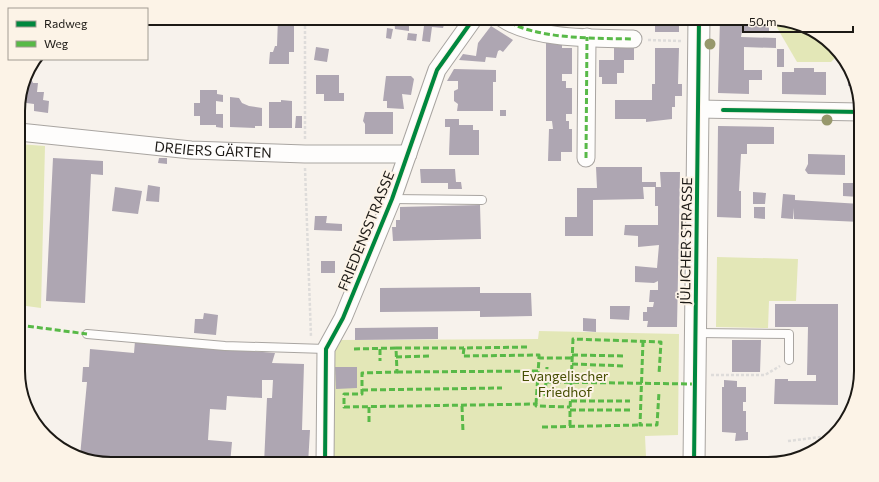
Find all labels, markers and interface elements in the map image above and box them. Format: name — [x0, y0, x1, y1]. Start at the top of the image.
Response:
legend — [8, 8, 148, 60]
scale bar — [743, 8, 853, 34]
text: 50 m — [749, 14, 777, 28]
text: Radweg — [44, 16, 88, 30]
text: Weg — [44, 36, 69, 50]
street label: DREIERS GÄRTEN — [154, 137, 272, 161]
street label: FRIEDENSSTRASSE — [334, 168, 397, 293]
street label: JÜLICHER STRASSE — [676, 177, 695, 305]
park label: Evangelischer Friedhof — [522, 367, 609, 400]

